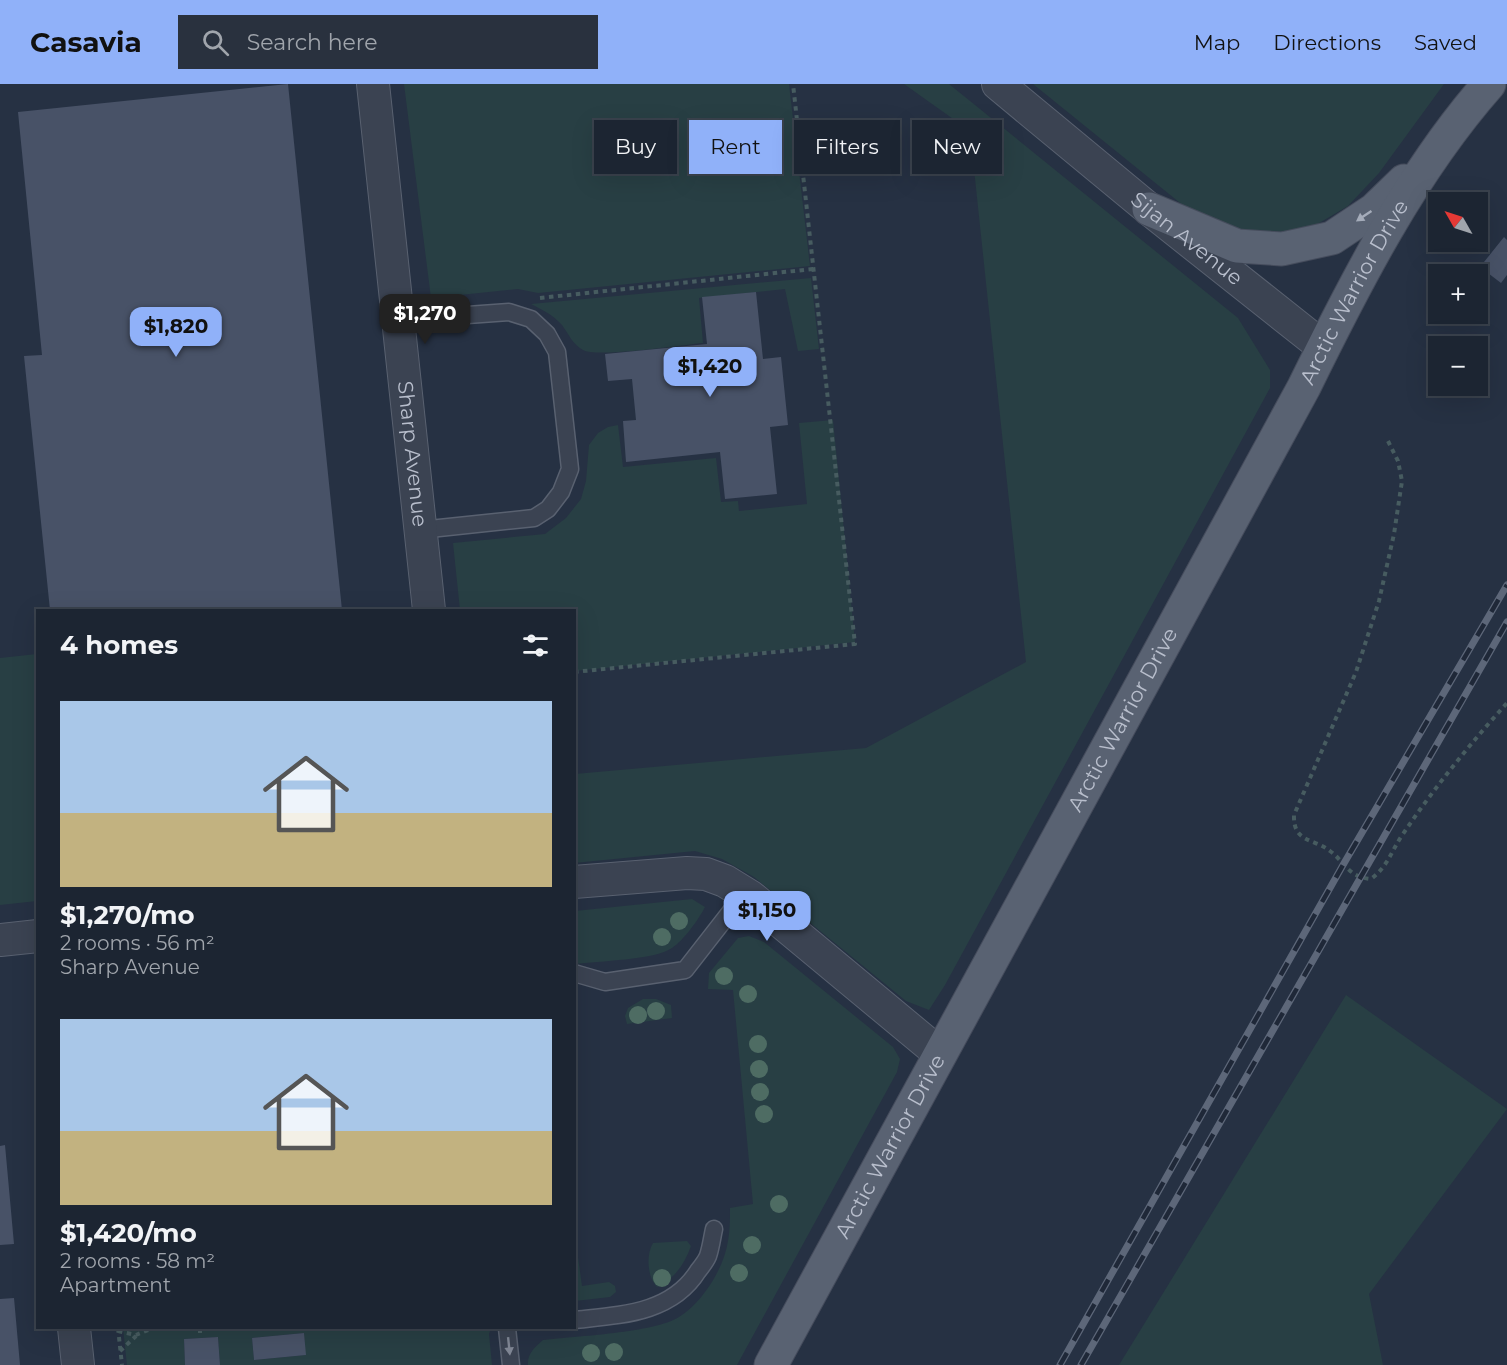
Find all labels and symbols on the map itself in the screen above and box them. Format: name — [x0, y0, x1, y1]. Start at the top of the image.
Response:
street label: Sijan Avenue — [1126, 186, 1248, 290]
north arrow — [1428, 192, 1488, 252]
street label: Arctic Warrior Drive — [1294, 195, 1413, 388]
one-way arrow — [1356, 210, 1372, 221]
pin: $1,270 — [376, 294, 474, 345]
pin: $1,820 — [127, 307, 225, 358]
pin: $1,420 — [661, 347, 759, 398]
street label: Sharp Avenue — [393, 380, 433, 528]
street label: Arctic Warrior Drive — [1062, 623, 1182, 816]
pin: $1,150 — [718, 891, 816, 942]
street label: Arctic Warrior Drive — [830, 1050, 950, 1242]
one-way arrow — [504, 1337, 514, 1356]

